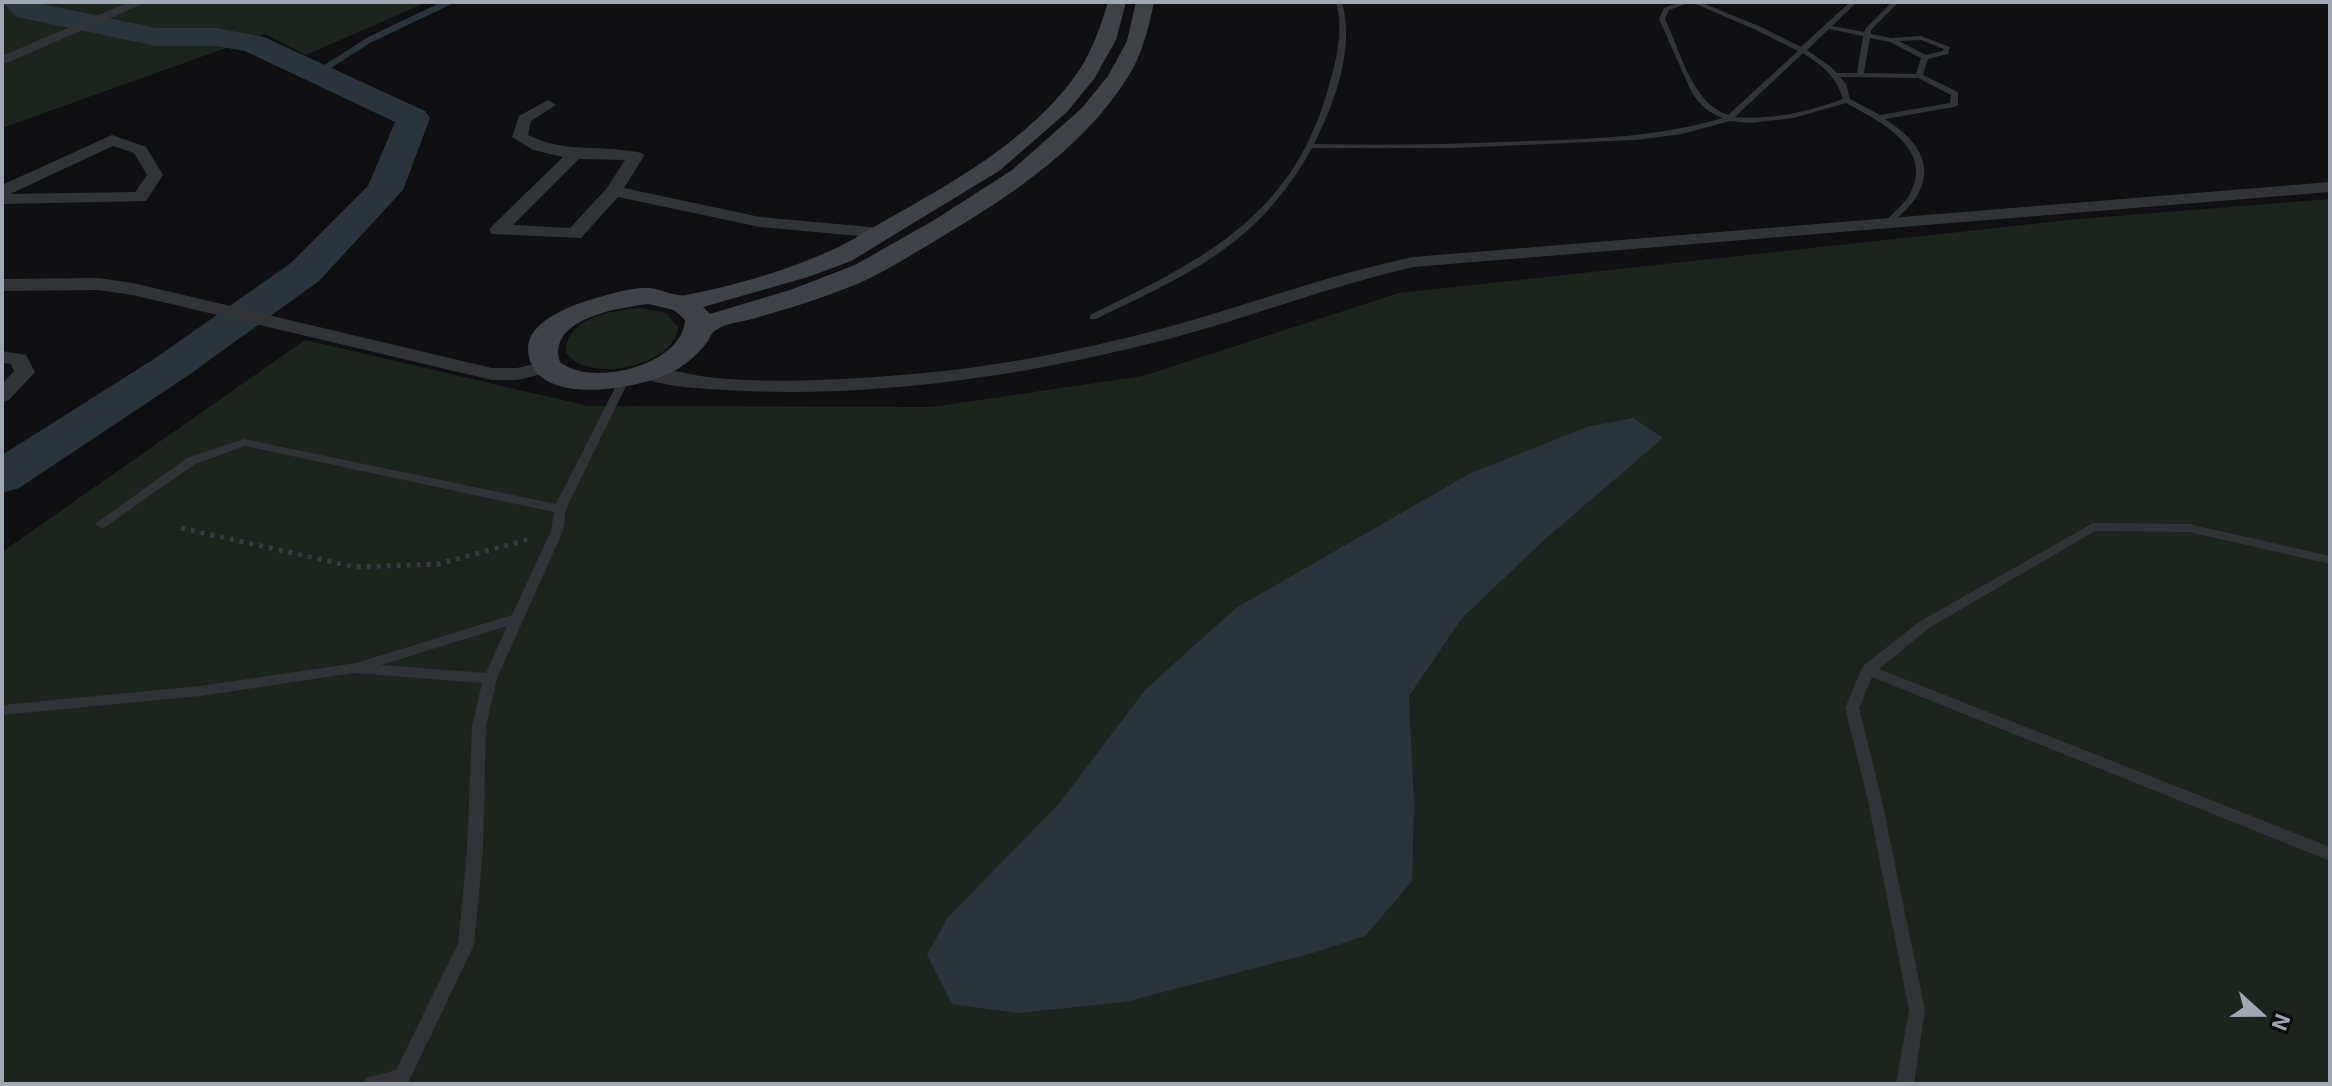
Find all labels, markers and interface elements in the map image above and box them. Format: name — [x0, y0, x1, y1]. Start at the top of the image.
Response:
north arrow — [2220, 974, 2300, 1054]
text: N — [2267, 1011, 2297, 1035]

